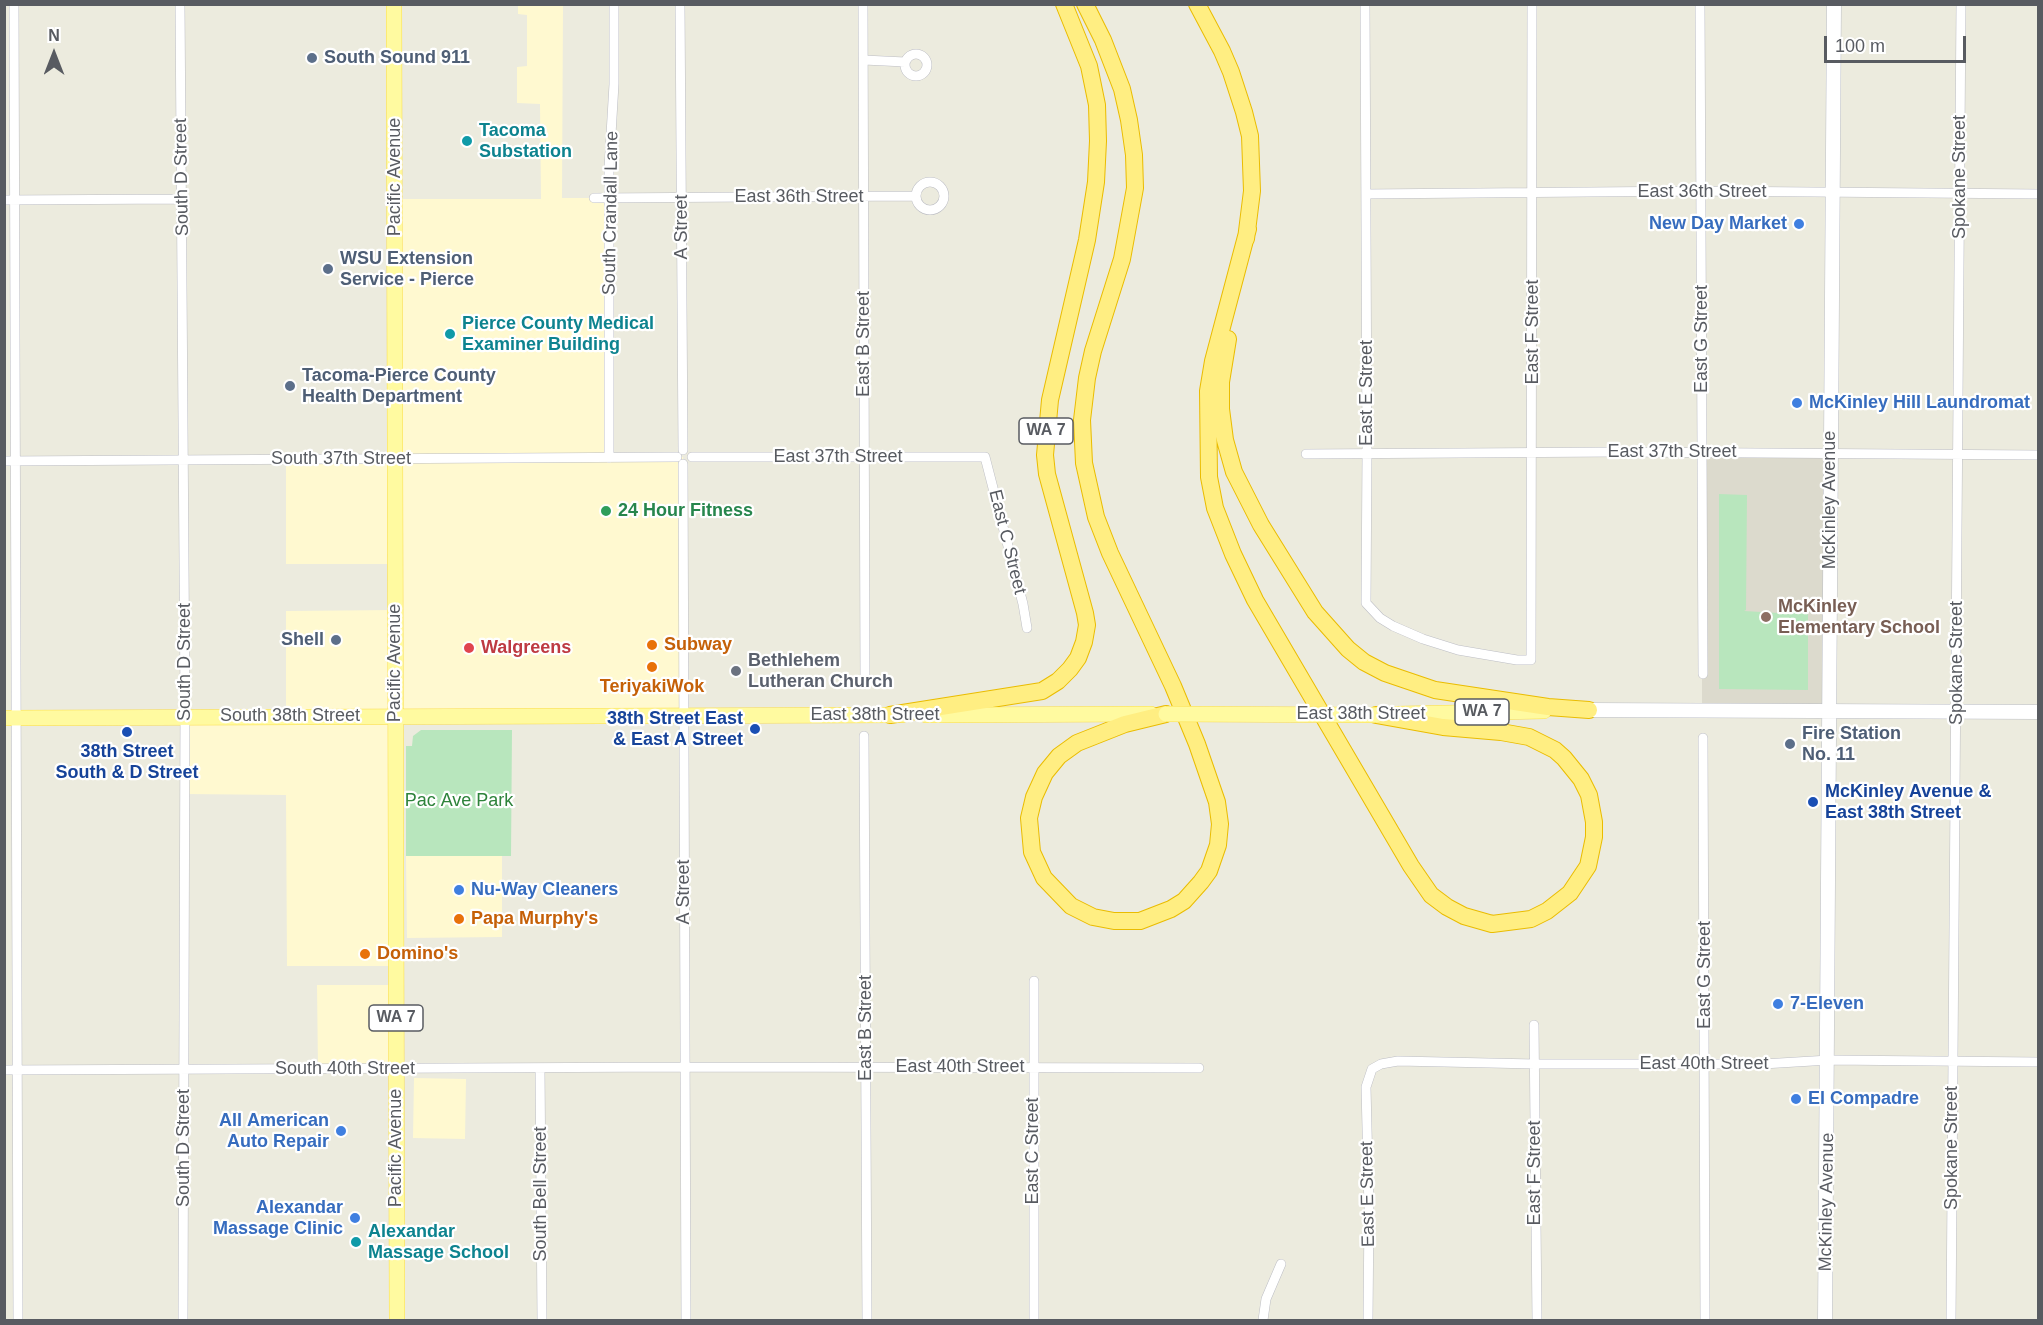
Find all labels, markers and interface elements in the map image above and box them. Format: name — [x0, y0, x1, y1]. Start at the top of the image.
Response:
north arrow — [24, 24, 84, 84]
scale bar — [1827, 24, 1970, 62]
text: N — [48, 27, 60, 44]
text: 100 m — [1835, 36, 1885, 56]
place label: South Sound 911 — [324, 47, 470, 69]
marker: South Sound 911 — [305, 51, 319, 65]
street label: Spokane Street — [1949, 115, 1971, 239]
street label: South D Street — [170, 118, 194, 236]
street label: Pacific Avenue — [384, 118, 406, 236]
place label: Tacoma Substation — [479, 120, 572, 162]
street label: South Crandall Lane — [599, 131, 623, 295]
marker: Tacoma Substation — [460, 134, 474, 148]
street label: East 36th Street — [1637, 181, 1767, 203]
street label: East 36th Street — [734, 186, 864, 208]
street label: A Street — [671, 194, 693, 260]
place label: New Day Market — [1649, 213, 1787, 235]
marker: New Day Market — [1792, 217, 1806, 231]
place label: WSU Extension Service - Pierce — [340, 248, 474, 290]
marker: WSU Extension Service - Pierce — [321, 262, 335, 276]
street label: East F Street — [1522, 279, 1544, 385]
street label: East G Street — [1691, 285, 1713, 393]
street label: East B Street — [853, 291, 875, 397]
place label: Pierce County Medical Examiner Building — [462, 313, 654, 356]
marker: Pierce County Medical Examiner Building — [443, 327, 457, 341]
street label: East E Street — [1356, 340, 1378, 446]
place label: Tacoma-Pierce County Health Department — [302, 365, 496, 407]
marker: Tacoma-Pierce County Health Department — [283, 379, 297, 393]
place label: McKinley Hill Laundromat — [1809, 392, 2030, 414]
marker: McKinley Hill Laundromat — [1790, 396, 1804, 410]
road number: WA 7 — [1019, 418, 1073, 444]
street label: McKinley Avenue — [1819, 431, 1841, 569]
street label: East 37th Street — [1607, 441, 1737, 463]
street label: East 37th Street — [773, 446, 903, 468]
street label: South 37th Street — [271, 448, 411, 470]
street label: East C Street — [984, 487, 1030, 597]
place label: 24 Hour Fitness — [618, 500, 753, 522]
marker: 24 Hour Fitness — [599, 504, 613, 518]
place label: McKinley Elementary School — [1778, 596, 1940, 638]
street label: Spokane Street — [1946, 601, 1968, 725]
street label: South D Street — [174, 603, 196, 721]
street label: Pacific Avenue — [384, 604, 406, 722]
marker: McKinley Elementary School — [1759, 610, 1773, 624]
place label: Shell — [281, 629, 324, 651]
marker: Shell — [329, 633, 343, 647]
place label: Subway — [664, 634, 732, 656]
place label: Walgreens — [481, 637, 571, 659]
marker: Subway — [645, 638, 659, 652]
marker: Walgreens — [462, 641, 476, 655]
place label: Bethlehem Lutheran Church — [748, 650, 893, 692]
marker: TeriyakiWok — [645, 660, 659, 674]
marker: Bethlehem Lutheran Church — [729, 664, 743, 678]
place label: TeriyakiWok — [600, 676, 704, 698]
road number: WA 7 — [1455, 699, 1509, 725]
street label: East 38th Street — [1296, 703, 1426, 725]
street label: East 38th Street — [810, 704, 940, 726]
street label: South 38th Street — [220, 705, 360, 727]
place label: 38th Street East & East A Street — [607, 708, 743, 750]
marker: 38th Street East & East A Street — [748, 722, 762, 736]
place label: Fire Station No. 11 — [1802, 723, 1901, 766]
marker: 38th Street South & D Street — [120, 725, 134, 739]
marker: Fire Station No. 11 — [1783, 737, 1797, 751]
place label: 38th Street South & D Street — [55, 741, 199, 783]
place label: McKinley Avenue & East 38th Street — [1825, 781, 1991, 824]
park label: Pac Ave Park — [405, 790, 513, 812]
marker: McKinley Avenue & East 38th Street — [1806, 795, 1820, 809]
street label: A Street — [673, 859, 695, 925]
place label: Nu-Way Cleaners — [471, 879, 618, 901]
marker: Nu-Way Cleaners — [452, 883, 466, 897]
place label: Papa Murphy's — [471, 908, 598, 930]
marker: Papa Murphy's — [452, 912, 466, 926]
street label: East G Street — [1694, 921, 1716, 1029]
place label: Domino's — [377, 943, 458, 965]
marker: Domino's — [358, 947, 372, 961]
street label: East B Street — [855, 975, 877, 1081]
place label: 7-Eleven — [1790, 993, 1864, 1015]
marker: 7-Eleven — [1771, 997, 1785, 1011]
road number: WA 7 — [369, 1005, 423, 1031]
street label: East 40th Street — [1639, 1053, 1769, 1075]
street label: East 40th Street — [895, 1056, 1025, 1078]
street label: South 40th Street — [275, 1058, 415, 1080]
street label: Spokane Street — [1941, 1086, 1963, 1210]
place label: El Compadre — [1808, 1088, 1919, 1110]
street label: South D Street — [173, 1089, 195, 1207]
street label: Pacific Avenue — [385, 1089, 407, 1207]
marker: El Compadre — [1789, 1092, 1803, 1106]
street label: East C Street — [1022, 1097, 1044, 1205]
place label: All American Auto Repair — [219, 1110, 329, 1152]
street label: East F Street — [1524, 1120, 1546, 1226]
marker: All American Auto Repair — [334, 1124, 348, 1138]
street label: South Bell Street — [530, 1126, 552, 1262]
street label: McKinley Avenue — [1815, 1132, 1839, 1272]
street label: East E Street — [1356, 1141, 1380, 1247]
place label: Alexandar Massage Clinic — [213, 1197, 343, 1240]
marker: Alexandar Massage Clinic — [348, 1211, 362, 1225]
place label: Alexandar Massage School — [368, 1221, 509, 1264]
marker: Alexandar Massage School — [349, 1235, 363, 1249]

